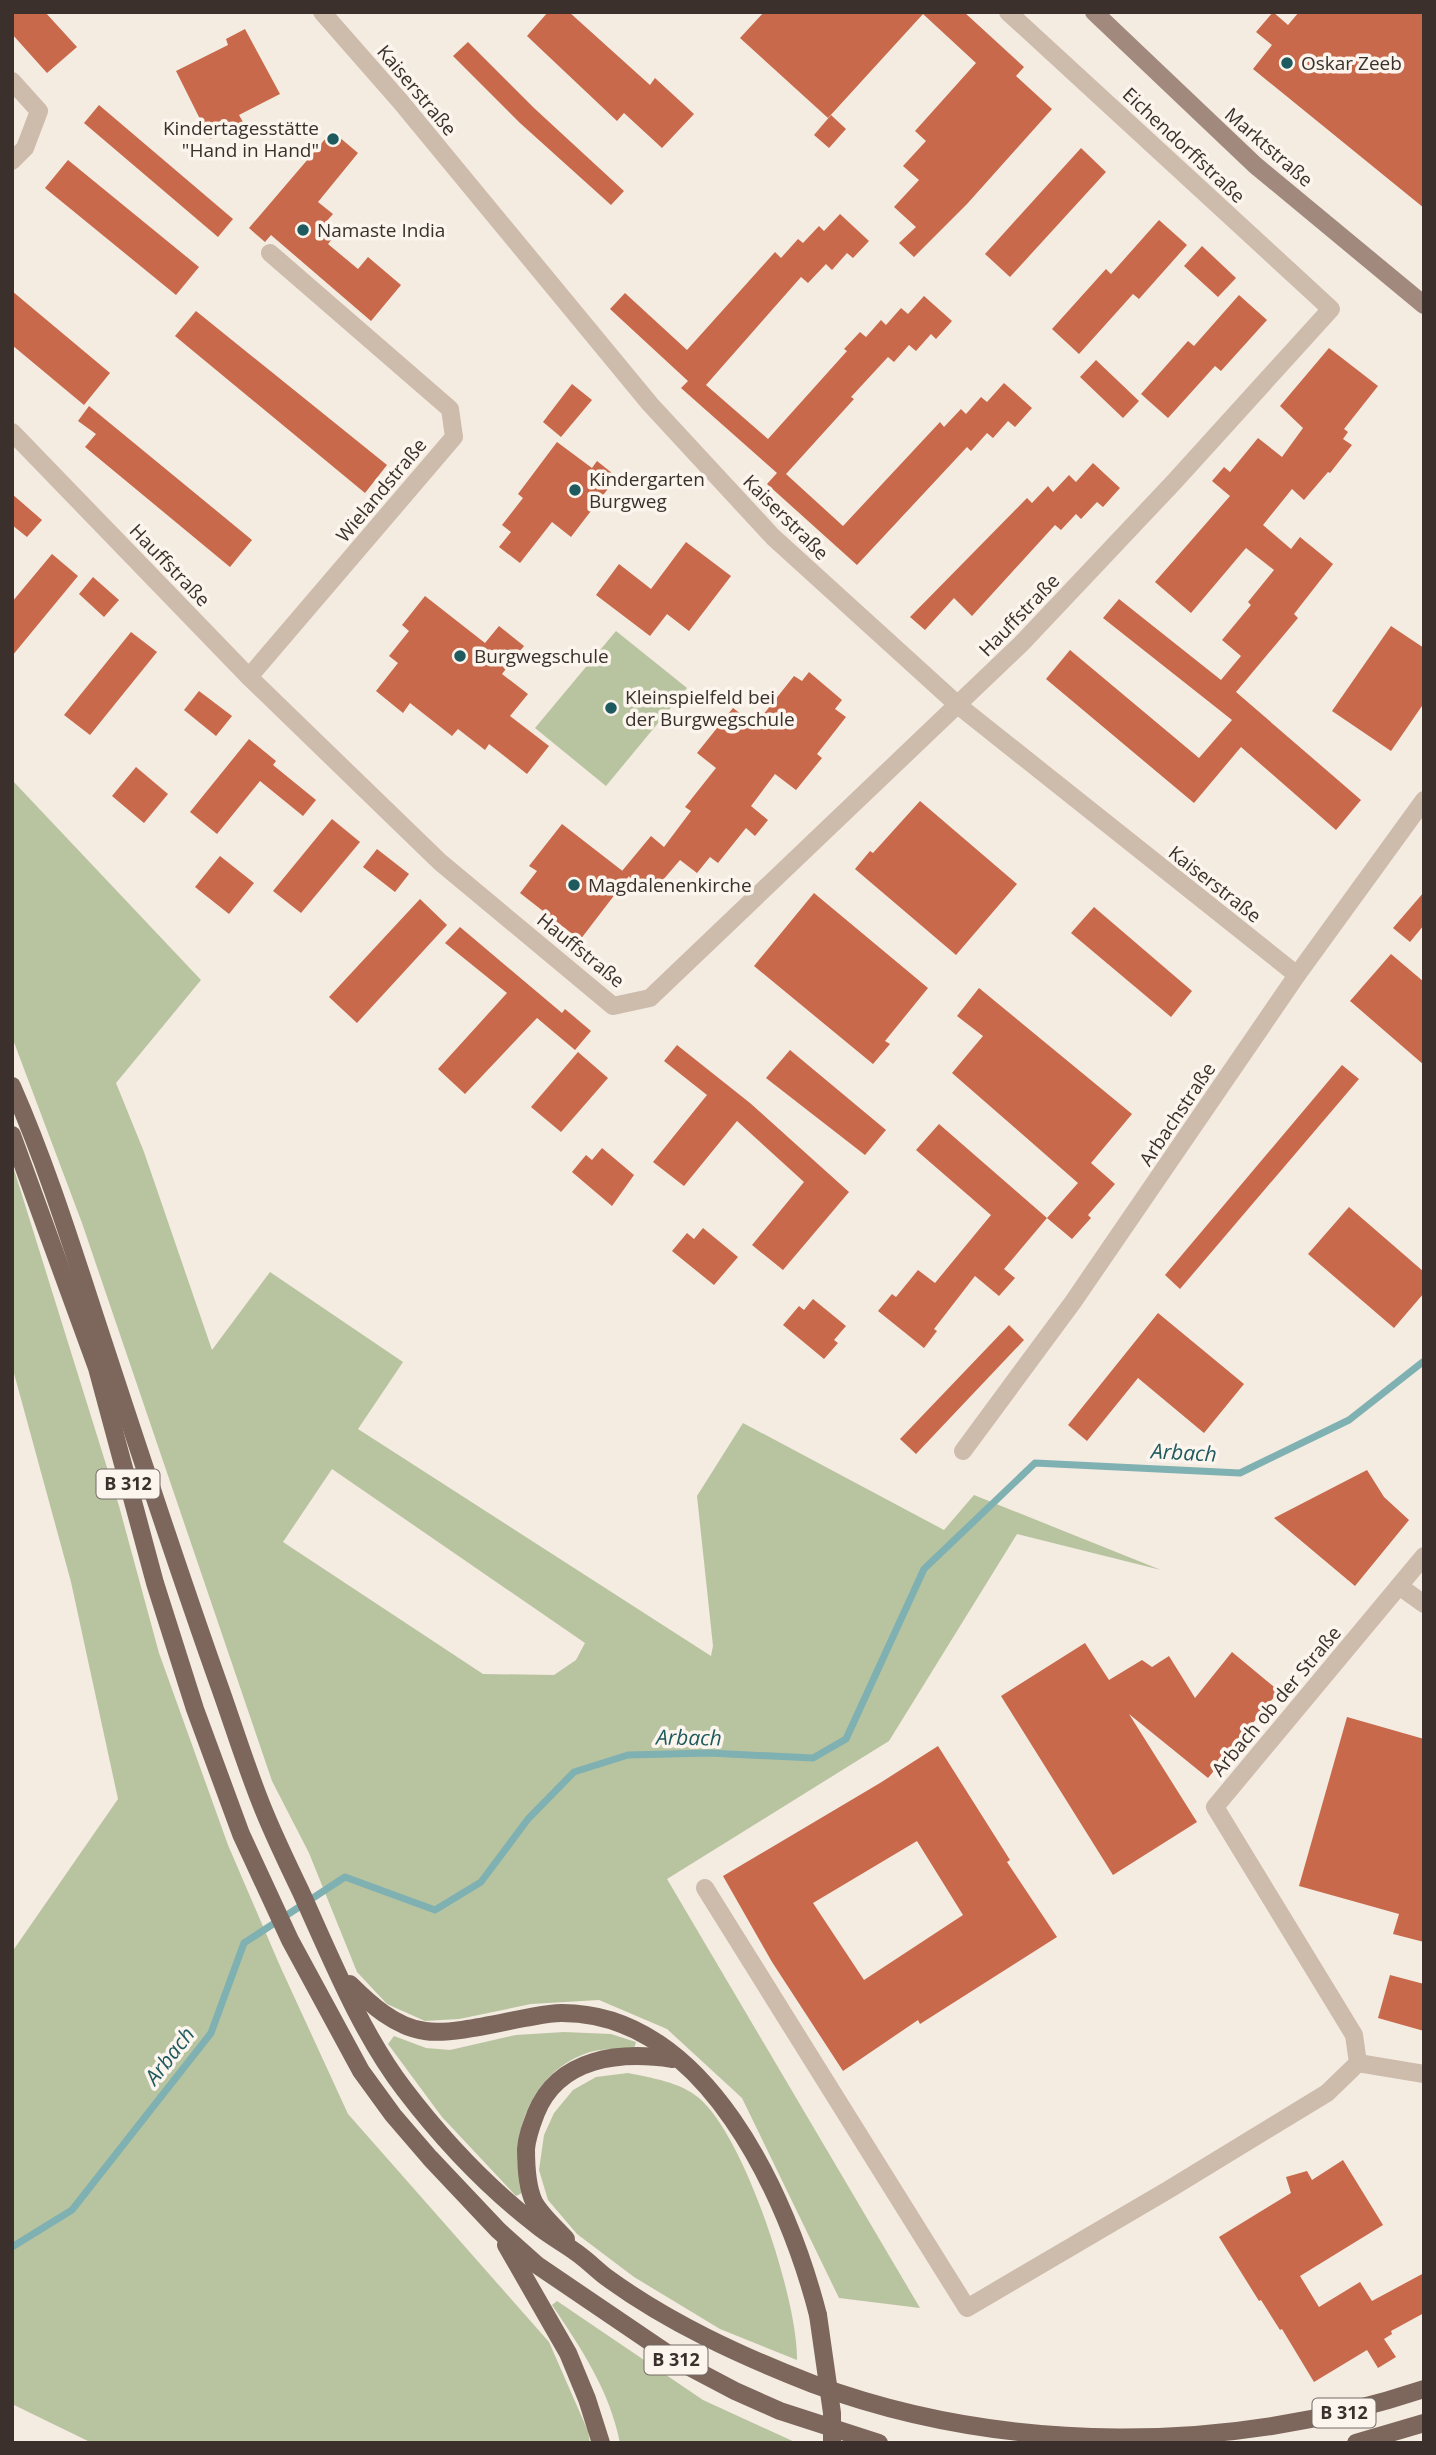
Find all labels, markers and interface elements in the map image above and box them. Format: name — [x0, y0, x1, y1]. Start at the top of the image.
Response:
street label: Kaiserstraße — [371, 39, 463, 141]
place label: Oskar Zeeb — [1301, 50, 1402, 76]
marker: Oskar Zeeb — [1279, 55, 1295, 71]
street label: Eichendorffstraße — [1117, 81, 1251, 209]
street label: Marktstraße — [1219, 101, 1319, 193]
place label: Kindertagesstätte "Hand in Hand" — [163, 115, 319, 163]
marker: Kindertagesstätte "Hand in Hand" — [325, 131, 341, 147]
place label: Namaste India — [317, 217, 445, 243]
marker: Namaste India — [295, 222, 311, 238]
street label: Wielandstraße — [330, 433, 432, 547]
place label: Kindergarten Burgweg — [589, 466, 705, 514]
street label: Kaiserstraße — [738, 469, 834, 565]
marker: Kindergarten Burgweg — [567, 482, 583, 498]
street label: Hauffstraße — [124, 518, 216, 612]
street label: Hauffstraße — [973, 568, 1065, 662]
place label: Burgwegschule — [474, 643, 609, 669]
marker: Burgwegschule — [452, 648, 468, 664]
place label: Kleinspielfeld bei der Burgwegschule — [625, 684, 795, 732]
marker: Kleinspielfeld bei der Burgwegschule — [603, 700, 619, 716]
street label: Kaiserstraße — [1163, 840, 1267, 928]
place label: Magdalenenkirche — [588, 872, 752, 898]
marker: Magdalenenkirche — [566, 877, 582, 893]
street label: Hauffstraße — [532, 907, 630, 993]
street label: Arbachstraße — [1133, 1057, 1221, 1171]
water label: Arbach — [1149, 1436, 1218, 1468]
road number: B 312 — [96, 1470, 160, 1498]
street label: Arbach ob der Straße — [1205, 1620, 1347, 1782]
water label: Arbach — [654, 1722, 722, 1752]
water label: Arbach — [137, 2021, 200, 2091]
road number: B 312 — [644, 2346, 708, 2374]
road number: B 312 — [1312, 2398, 1376, 2428]

